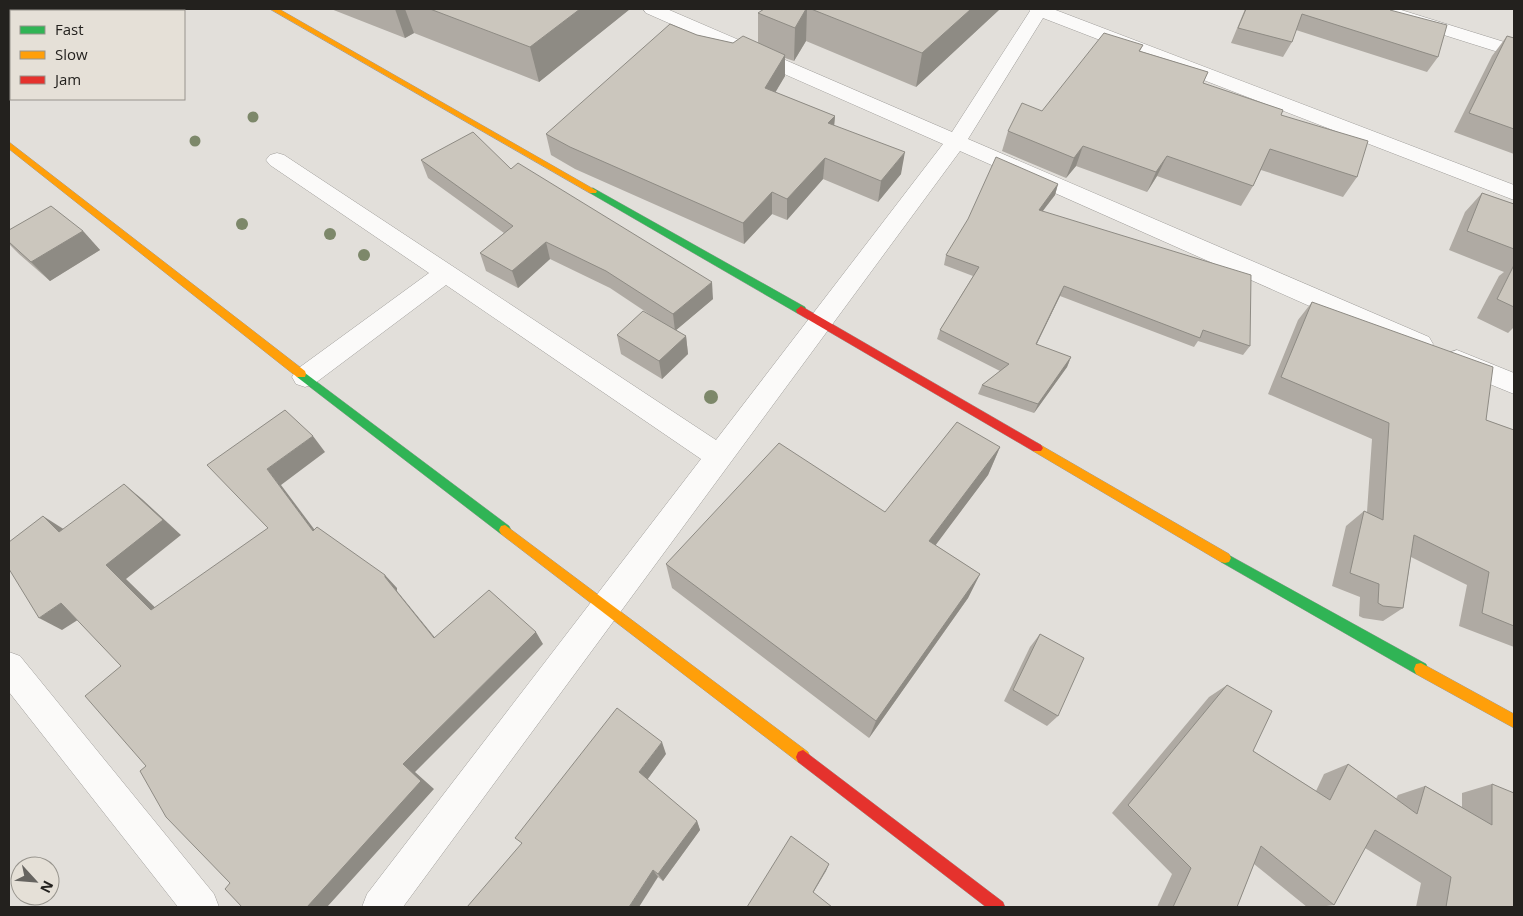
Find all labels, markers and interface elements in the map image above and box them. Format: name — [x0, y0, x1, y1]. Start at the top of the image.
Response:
legend — [10, 10, 185, 100]
text: Fast — [55, 19, 84, 39]
text: Slow — [55, 44, 88, 64]
text: Jam — [53, 69, 81, 89]
north arrow — [10, 856, 60, 906]
text: N — [36, 878, 58, 896]

